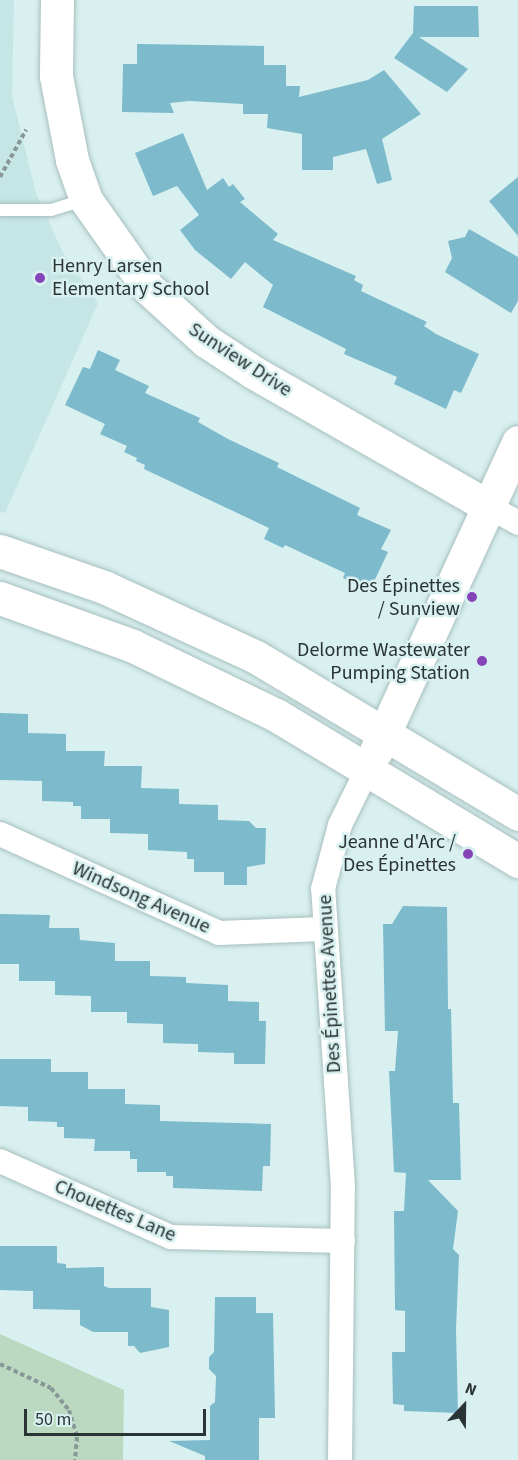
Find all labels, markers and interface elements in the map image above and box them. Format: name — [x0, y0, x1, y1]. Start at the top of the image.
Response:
place label: Henry Larsen Elementary School — [52, 254, 210, 301]
marker: Henry Larsen Elementary School — [33, 271, 47, 285]
street label: Sunview Drive — [184, 318, 296, 402]
place label: Des Épinettes / Sunview — [347, 574, 460, 621]
marker: Des Épinettes / Sunview — [465, 590, 479, 604]
place label: Delorme Wastewater Pumping Station — [297, 638, 470, 685]
marker: Delorme Wastewater Pumping Station — [475, 654, 489, 668]
place label: Jeanne d'Arc / Des Épinettes — [338, 831, 456, 878]
marker: Jeanne d'Arc / Des Épinettes — [461, 847, 475, 861]
street label: Windsong Avenue — [68, 857, 214, 939]
street label: Des Épinettes Avenue — [313, 894, 347, 1074]
street label: Chouettes Lane — [51, 1175, 179, 1247]
north arrow — [434, 1376, 494, 1436]
text: N — [462, 1377, 480, 1401]
scale bar — [27, 1397, 208, 1435]
text: 50 m — [35, 1407, 71, 1432]

